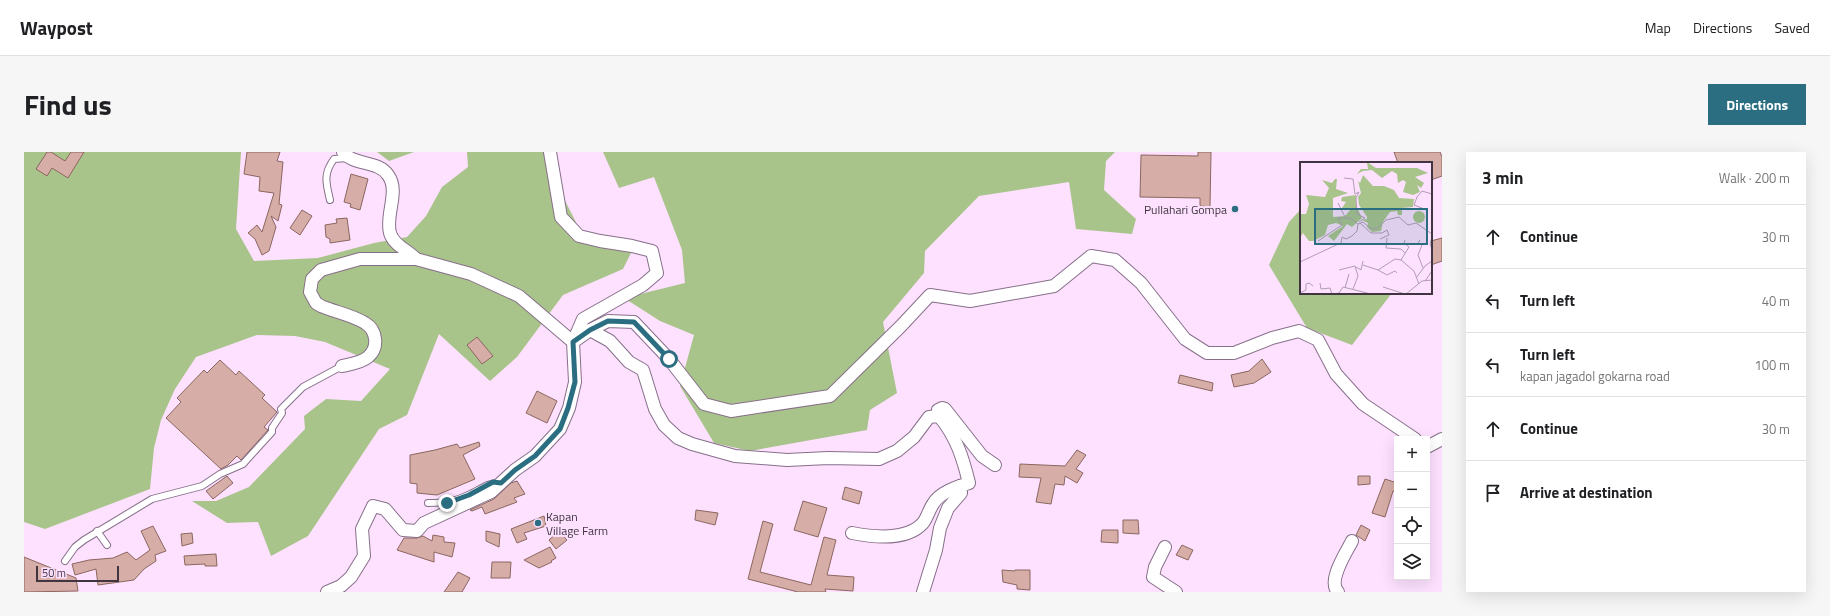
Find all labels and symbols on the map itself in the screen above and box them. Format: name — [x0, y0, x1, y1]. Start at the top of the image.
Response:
inset map — [1300, 162, 1432, 294]
place label: Pullahari Gompa — [1144, 200, 1227, 219]
marker: Pullahari Gompa — [1230, 204, 1240, 214]
route start — [660, 350, 678, 368]
route end — [438, 494, 456, 512]
place label: Kapan Village Farm — [546, 507, 608, 540]
marker: Kapan Village Farm — [533, 518, 543, 528]
scale bar — [36, 564, 119, 583]

